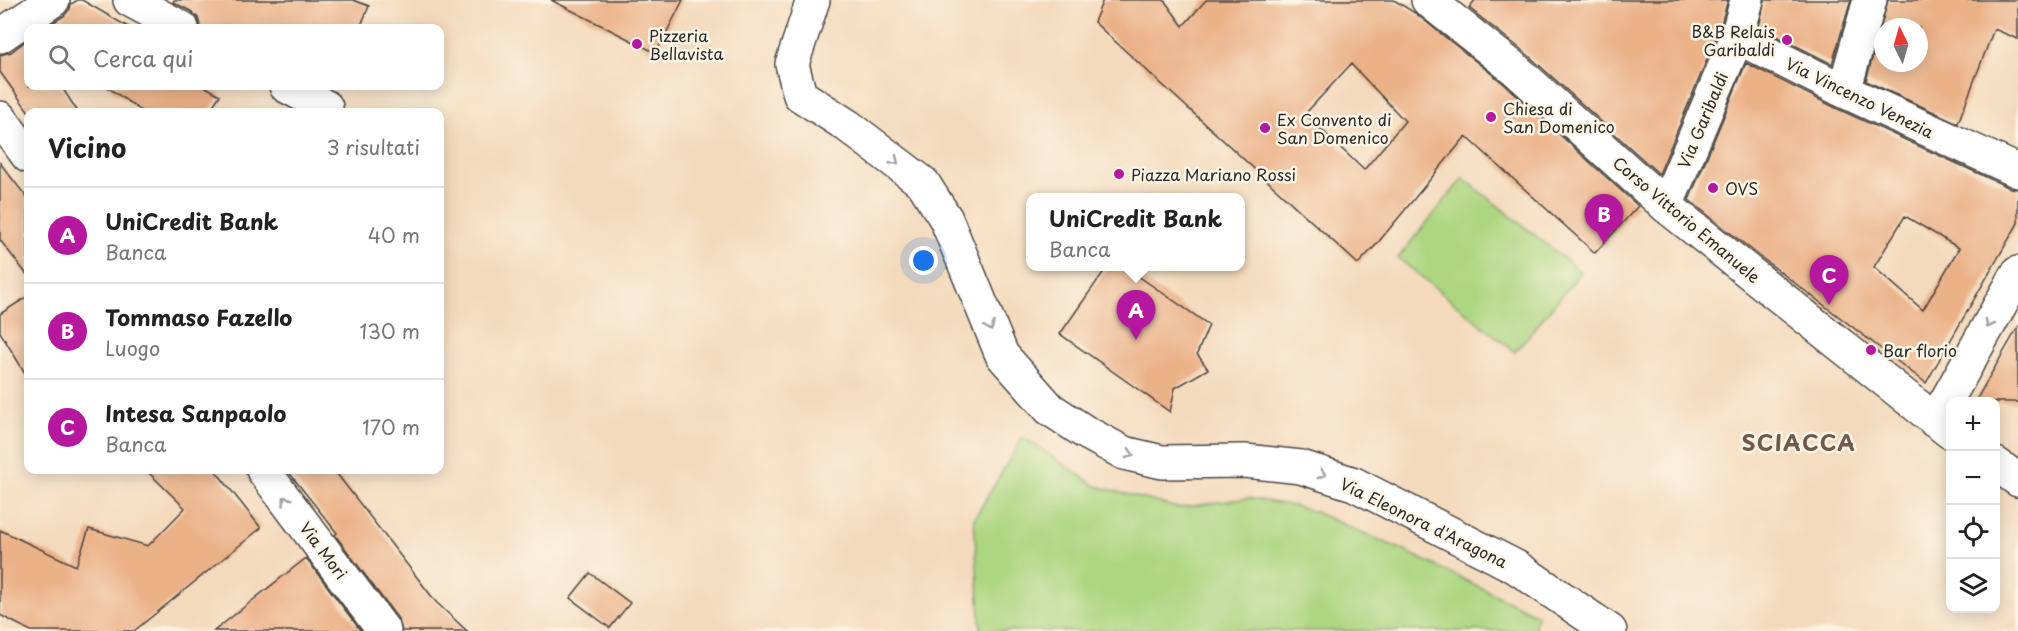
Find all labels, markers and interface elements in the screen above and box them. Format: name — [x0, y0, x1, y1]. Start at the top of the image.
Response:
north arrow — [1874, 18, 1928, 72]
place label: B&B Relais Garibaldi — [1692, 19, 1775, 61]
place label: Pizzeria Bellavista — [649, 23, 723, 65]
search box — [24, 24, 444, 90]
marker: B&B Relais Garibaldi — [1780, 33, 1794, 47]
marker: Pizzeria Bellavista — [630, 37, 644, 51]
icon: search — [45, 41, 78, 74]
text: Cerca qui — [93, 41, 193, 74]
street label: Via Vincenzo Venezia — [1782, 51, 1938, 143]
street label: Via Garibaldi — [1671, 68, 1733, 172]
place label: Chiesa di San Domenico — [1503, 96, 1615, 138]
place label: Ex Convento di San Domenico — [1277, 107, 1392, 149]
marker: Chiesa di San Domenico — [1484, 110, 1498, 124]
marker: Ex Convento di San Domenico — [1258, 121, 1272, 135]
text: Vicino — [48, 128, 126, 167]
text: 3 risultati — [326, 132, 420, 162]
street label: Corso Vittorio Emanuele — [1608, 150, 1766, 288]
one-way arrow — [888, 154, 899, 165]
place label: Piazza Mariano Rossi — [1131, 162, 1296, 186]
marker: Piazza Mariano Rossi — [1112, 167, 1126, 181]
place label: OVS — [1725, 176, 1758, 200]
marker: OVS — [1706, 181, 1720, 195]
popup — [1026, 193, 1245, 271]
pin: B — [1584, 194, 1624, 244]
text: UniCredit Bank — [1049, 201, 1222, 234]
text: UniCredit Bank — [105, 204, 278, 237]
text: A — [60, 220, 75, 250]
text: 40 m — [368, 220, 420, 250]
text: Banca — [1049, 234, 1110, 264]
text: Banca — [105, 237, 167, 267]
your location — [909, 246, 938, 275]
pin: C — [1810, 256, 1848, 305]
pin: A — [1116, 290, 1156, 340]
text: Tommaso Fazello — [105, 300, 292, 333]
text: B — [61, 316, 74, 346]
text: 130 m — [360, 316, 420, 346]
one-way arrow — [1985, 318, 1996, 328]
one-way arrow — [983, 321, 995, 332]
text: Luogo — [105, 333, 160, 363]
place label: Bar florio — [1883, 338, 1957, 362]
marker: Bar florio — [1864, 343, 1878, 357]
text: Intesa Sanpaolo — [105, 396, 286, 429]
map controls — [1946, 397, 2000, 613]
button: + — [1946, 397, 2000, 451]
text: C — [60, 412, 75, 442]
text: 170 m — [362, 412, 420, 442]
district label: SCIACCA — [1742, 425, 1856, 458]
text: Banca — [105, 429, 167, 459]
one-way arrow — [1124, 447, 1135, 459]
button: − — [1946, 451, 2000, 505]
one-way arrow — [1316, 467, 1327, 479]
street label: Via Eleonora d'Aragona — [1336, 471, 1512, 573]
one-way arrow — [282, 496, 293, 507]
button: locate — [1946, 505, 2000, 559]
street label: Via Mori — [294, 516, 354, 584]
button: layers — [1946, 559, 2000, 613]

